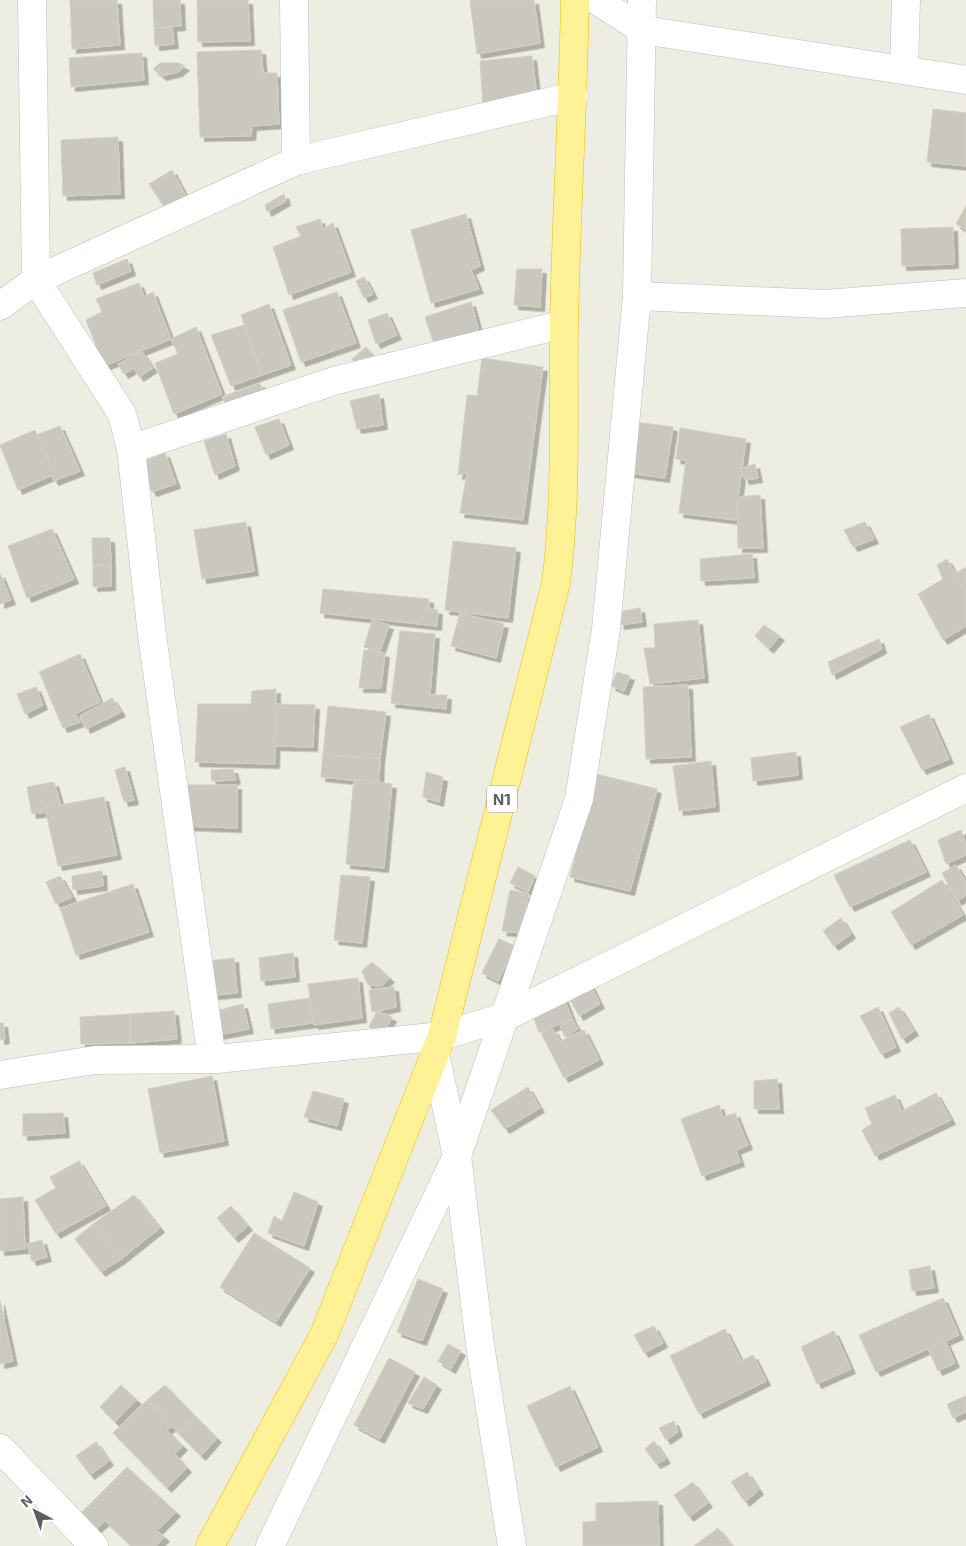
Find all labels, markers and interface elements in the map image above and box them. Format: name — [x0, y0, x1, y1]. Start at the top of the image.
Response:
road number: N1 — [487, 786, 517, 812]
north arrow — [10, 1486, 60, 1536]
text: N — [17, 1491, 36, 1511]

